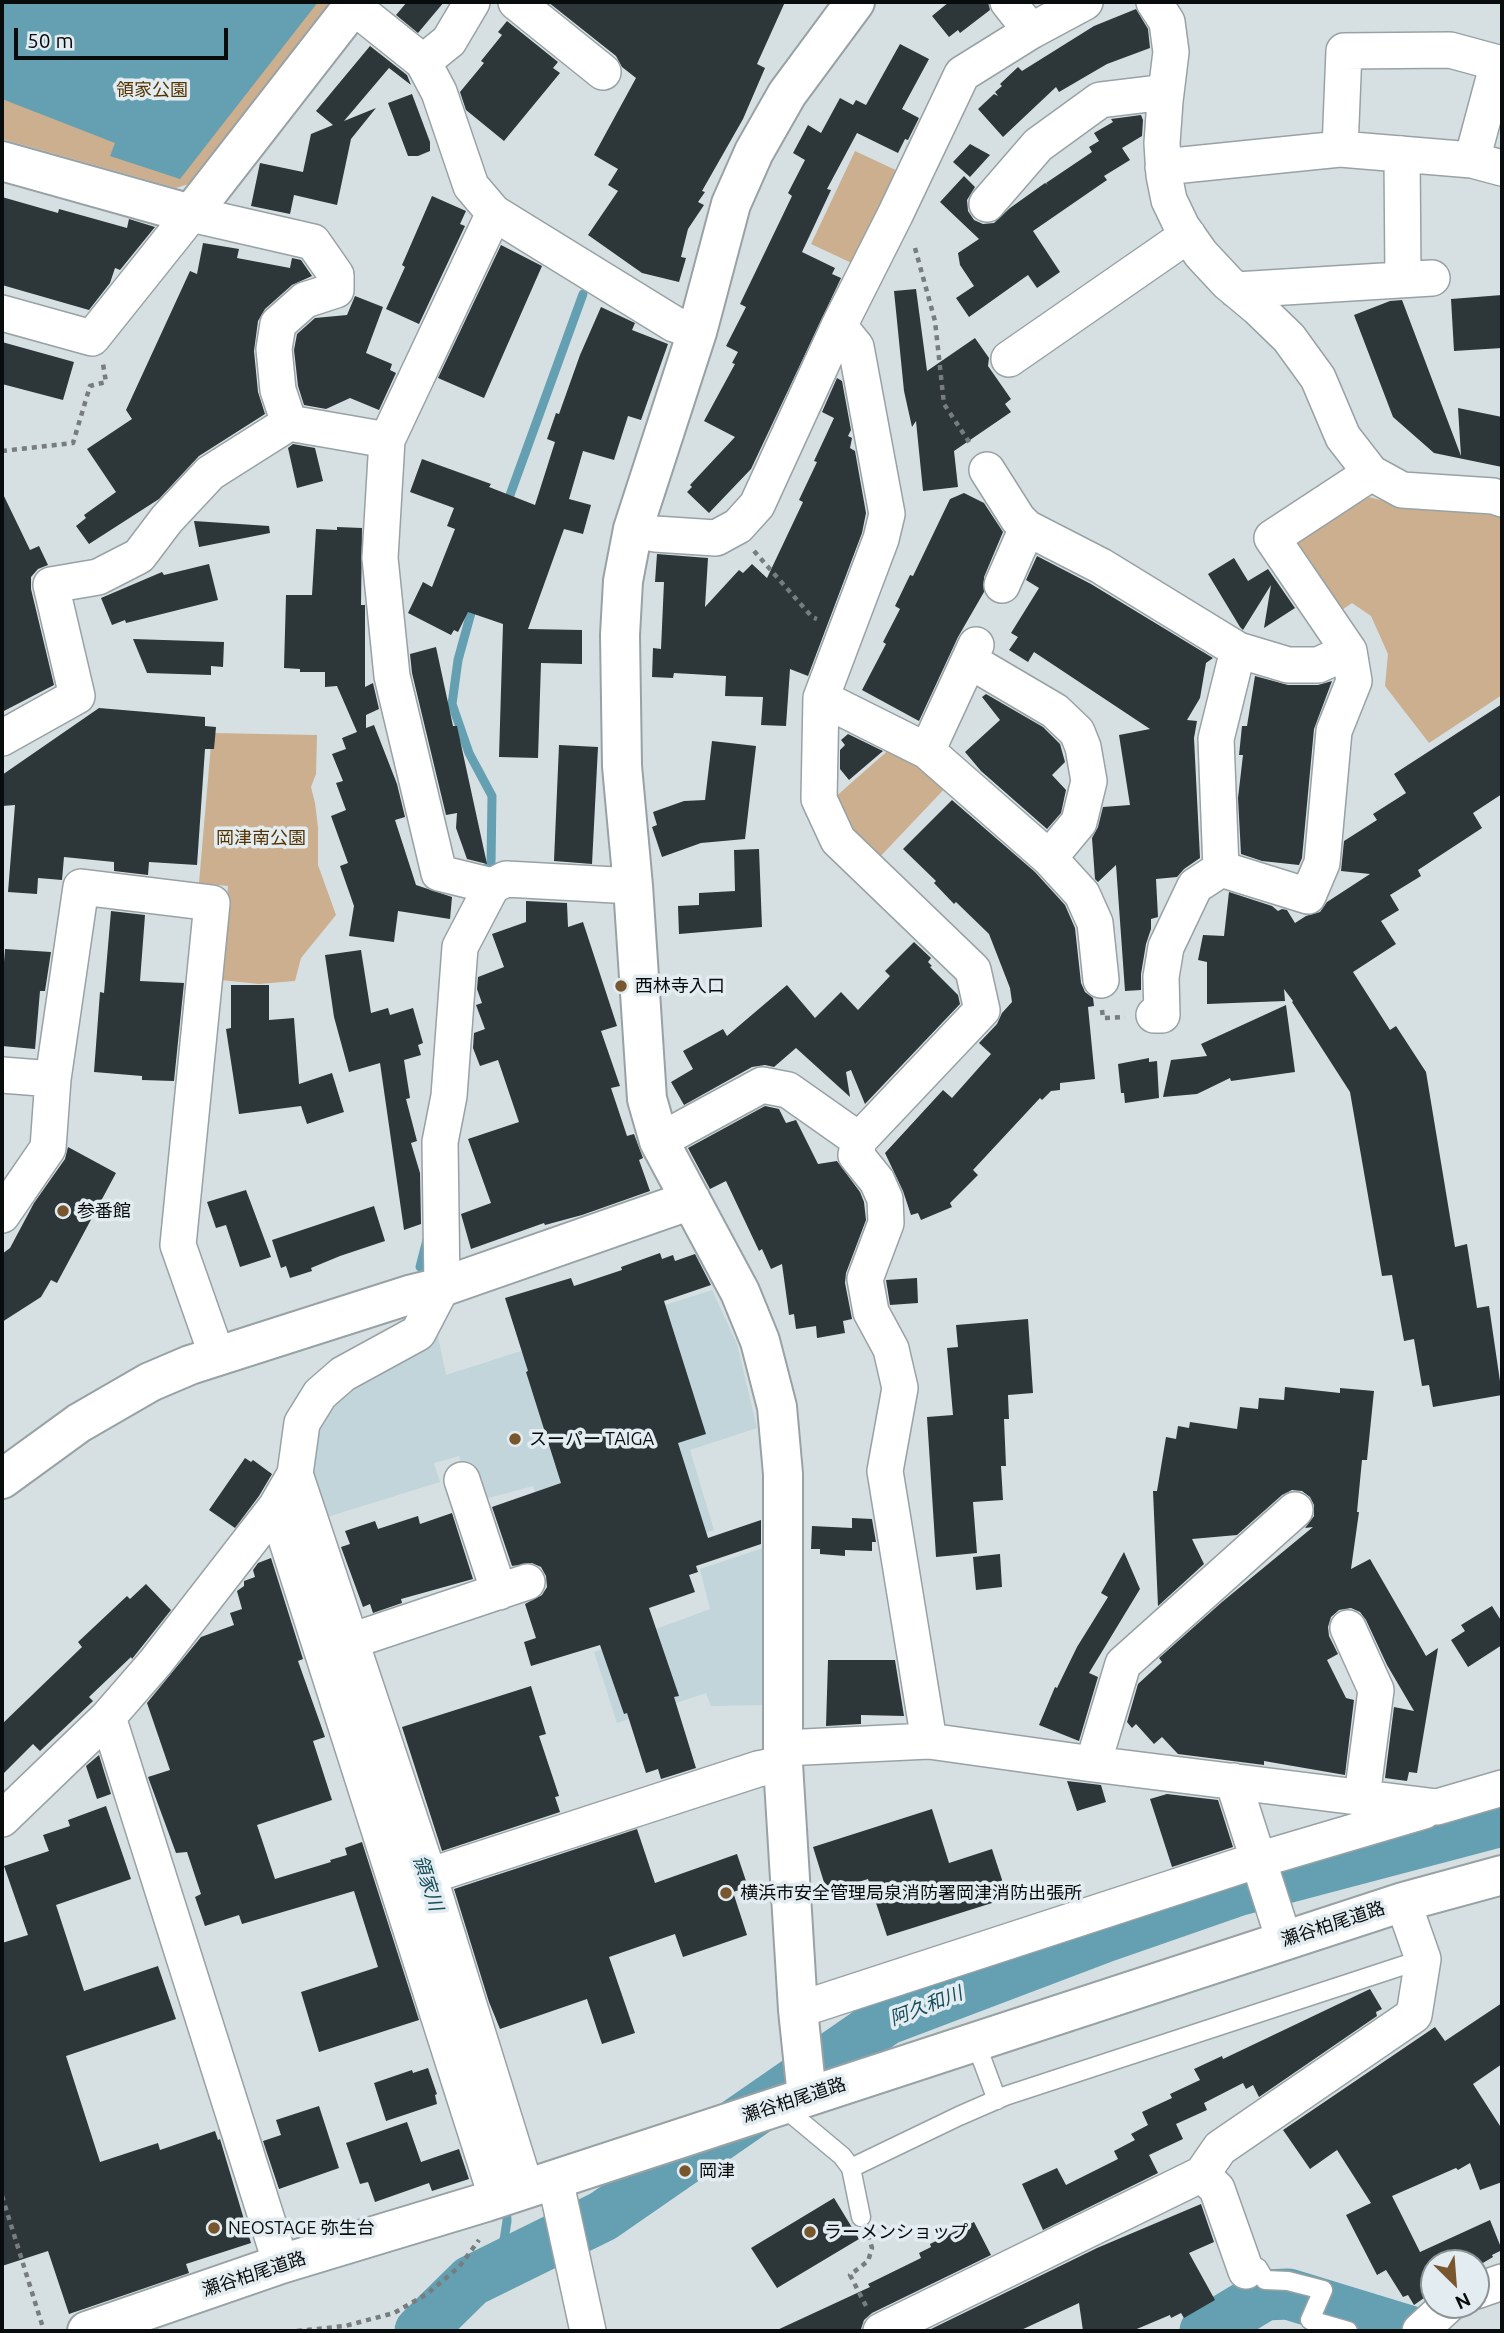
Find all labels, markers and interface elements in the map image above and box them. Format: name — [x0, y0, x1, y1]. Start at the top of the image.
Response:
scale bar — [18, 14, 231, 58]
text: 50 m — [27, 28, 74, 52]
park label: 領家公園 — [116, 79, 188, 101]
park label: 岡津南公園 — [216, 827, 306, 849]
place label: 西林寺入口 — [635, 975, 725, 997]
marker: 西林寺入口 — [613, 978, 629, 994]
place label: 参番館 — [77, 1200, 131, 1222]
marker: 参番館 — [55, 1203, 71, 1219]
place label: スーパー TAIGA — [529, 1428, 654, 1450]
marker: スーパー TAIGA — [507, 1431, 523, 1447]
water label: 領家川 — [408, 1852, 448, 1914]
place label: 横浜市安全管理局泉消防署岡津消防出張所 — [740, 1882, 1082, 1904]
marker: 横浜市安全管理局泉消防署岡津消防出張所 — [718, 1885, 734, 1901]
street label: 瀬谷柏尾道路 — [1278, 1897, 1388, 1951]
water label: 阿久和川 — [886, 1982, 966, 2030]
street label: 瀬谷柏尾道路 — [739, 2073, 849, 2127]
place label: 岡津 — [699, 2160, 735, 2182]
marker: 岡津 — [677, 2163, 693, 2179]
place label: NEOSTAGE 弥生台 — [228, 2217, 375, 2239]
marker: NEOSTAGE 弥生台 — [206, 2220, 222, 2236]
place label: ラーメンショップ — [824, 2221, 968, 2243]
marker: ラーメンショップ — [802, 2224, 818, 2240]
street label: 瀬谷柏尾道路 — [199, 2247, 309, 2301]
north arrow — [1420, 2249, 1490, 2319]
text: N — [1452, 2288, 1474, 2314]

